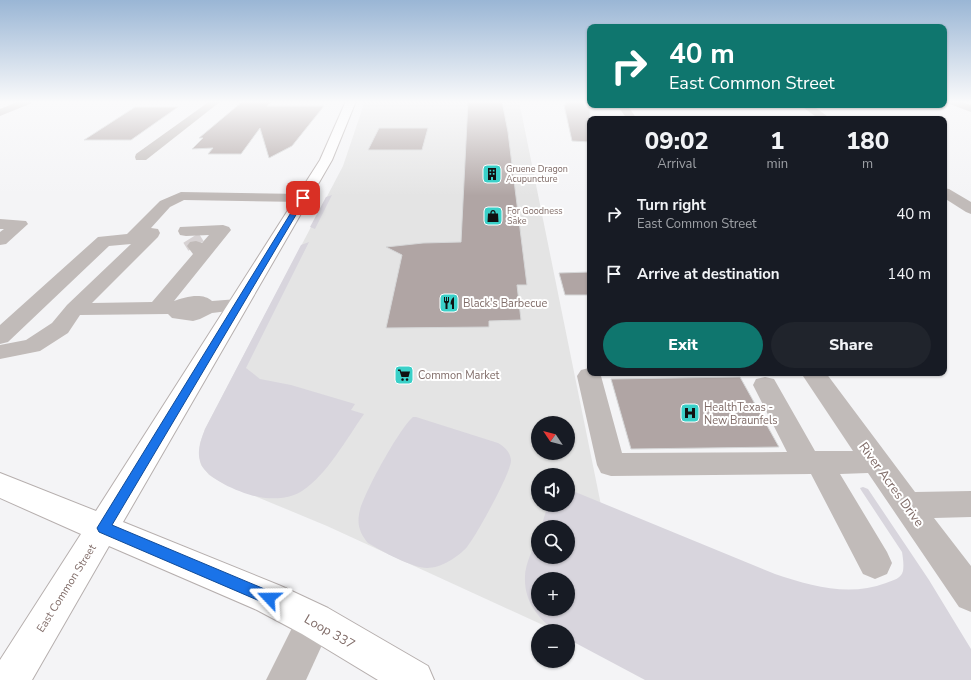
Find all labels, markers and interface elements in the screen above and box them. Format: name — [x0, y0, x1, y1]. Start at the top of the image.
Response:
text: 40 m — [669, 35, 735, 73]
icon: right — [603, 40, 655, 92]
text: East Common Street — [669, 71, 835, 95]
text: 09:02 — [645, 125, 709, 157]
text: 1 — [770, 125, 785, 157]
text: 180 — [846, 125, 889, 157]
text: Arrival — [657, 155, 696, 173]
text: min — [767, 155, 788, 173]
text: m — [862, 155, 873, 173]
building icon: Gruene Dragon Acupuncture — [481, 163, 503, 185]
place label: Gruene Dragon Acupuncture — [506, 163, 568, 185]
pin — [286, 181, 320, 215]
icon: arrive — [292, 187, 314, 209]
text: Turn right — [637, 195, 706, 215]
icon: right — [603, 203, 625, 225]
text: 40 m — [896, 204, 931, 224]
shop icon: For Goodness Sake — [482, 205, 504, 227]
place label: For Goodness Sake — [507, 205, 563, 227]
text: East Common Street — [637, 215, 757, 233]
icon: arrive — [603, 263, 625, 285]
text: Arrive at destination — [637, 264, 780, 284]
text: 140 m — [887, 264, 931, 284]
restaurant icon: Black's Barbecue — [438, 292, 460, 314]
place label: Black's Barbecue — [463, 296, 547, 311]
button: Exit — [603, 322, 763, 368]
button: Share — [771, 322, 931, 368]
supermarket icon: Common Market — [393, 364, 415, 386]
place label: Common Market — [418, 368, 500, 383]
place label: HealthTexas - New Braunfels — [704, 400, 777, 428]
hospital icon: HealthTexas - New Braunfels — [679, 402, 701, 424]
north arrow — [531, 416, 575, 460]
map controls — [531, 416, 575, 668]
street label: River Acres Drive — [854, 439, 928, 531]
button: sound — [531, 468, 575, 512]
button: search — [531, 520, 575, 564]
street label: East Common Street — [33, 541, 100, 635]
button: + — [531, 572, 575, 616]
position arrow — [248, 577, 290, 619]
street label: Loop 337 — [301, 610, 358, 654]
button: − — [531, 624, 575, 668]

